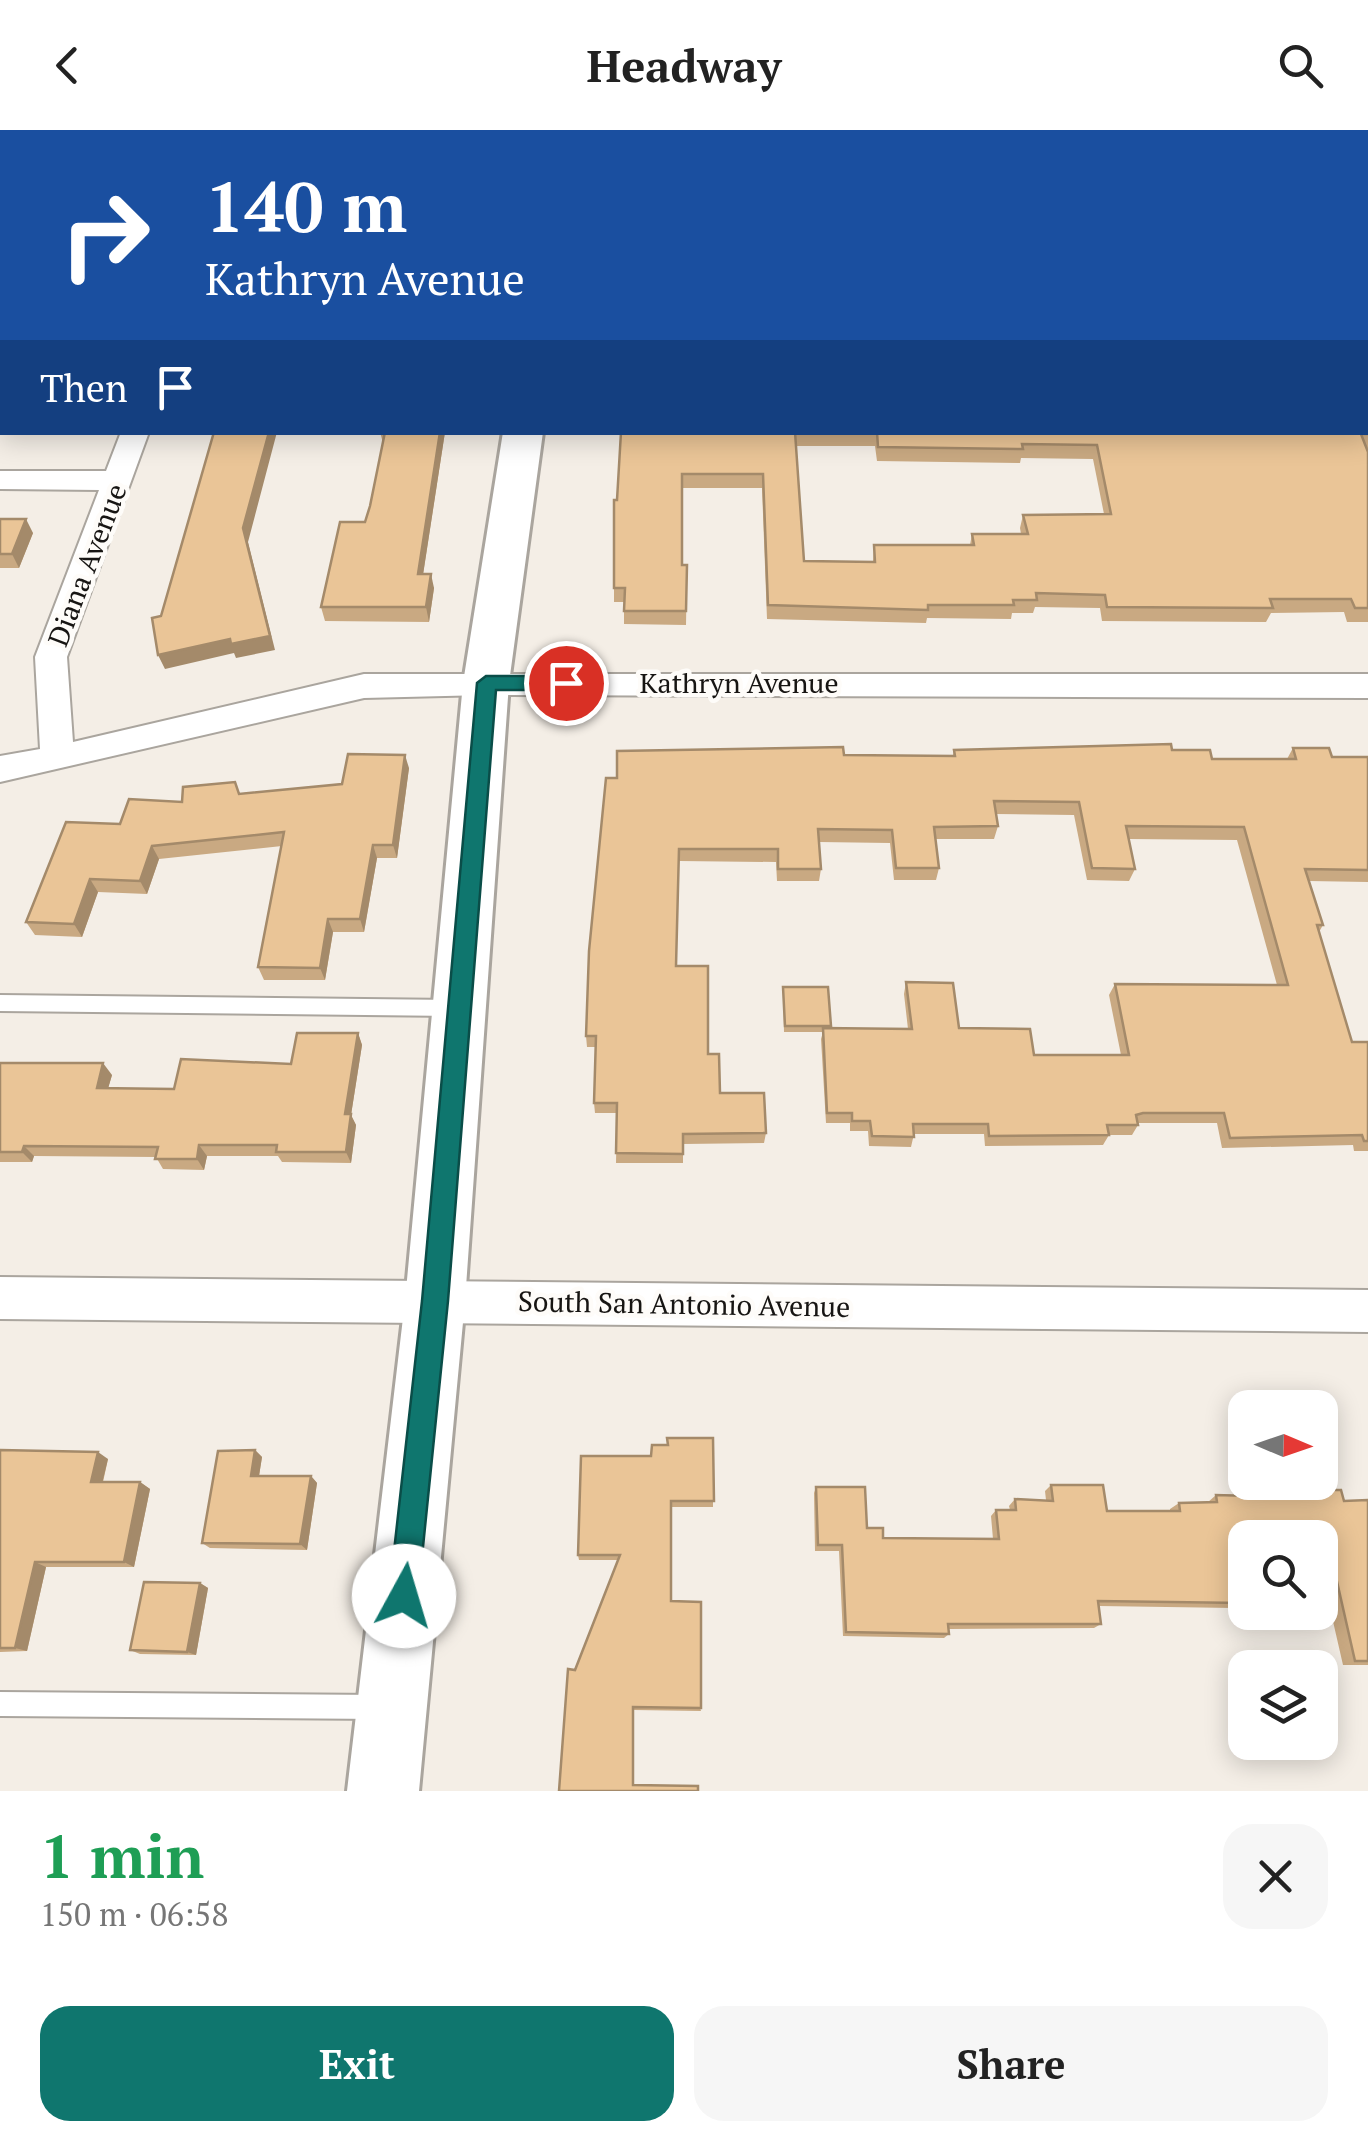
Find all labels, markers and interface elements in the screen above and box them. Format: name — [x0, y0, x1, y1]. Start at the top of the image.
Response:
text: Headway — [587, 35, 781, 95]
icon: back — [40, 38, 95, 93]
icon: search — [1273, 38, 1328, 93]
text: 140 m — [205, 159, 407, 252]
icon: right — [40, 170, 170, 300]
text: Kathryn Avenue — [205, 248, 525, 308]
icon: arrive — [148, 360, 203, 415]
text: Then — [40, 363, 128, 413]
street label: Diana Avenue — [39, 478, 134, 651]
pin — [524, 641, 609, 726]
icon: arrive — [539, 656, 594, 711]
street label: Kathryn Avenue — [640, 664, 839, 701]
street label: South San Antonio Avenue — [518, 1282, 850, 1325]
north arrow — [1228, 1390, 1338, 1500]
map controls — [1228, 1390, 1338, 1760]
button: search — [1228, 1520, 1338, 1630]
position arrow — [352, 1544, 456, 1648]
button: layers — [1228, 1650, 1338, 1760]
text: 1 min — [40, 1816, 204, 1895]
button: close — [1223, 1824, 1328, 1929]
text: 150 m · 06:58 — [40, 1893, 228, 1935]
button: Exit — [40, 2006, 674, 2121]
button: Share — [694, 2006, 1328, 2121]

